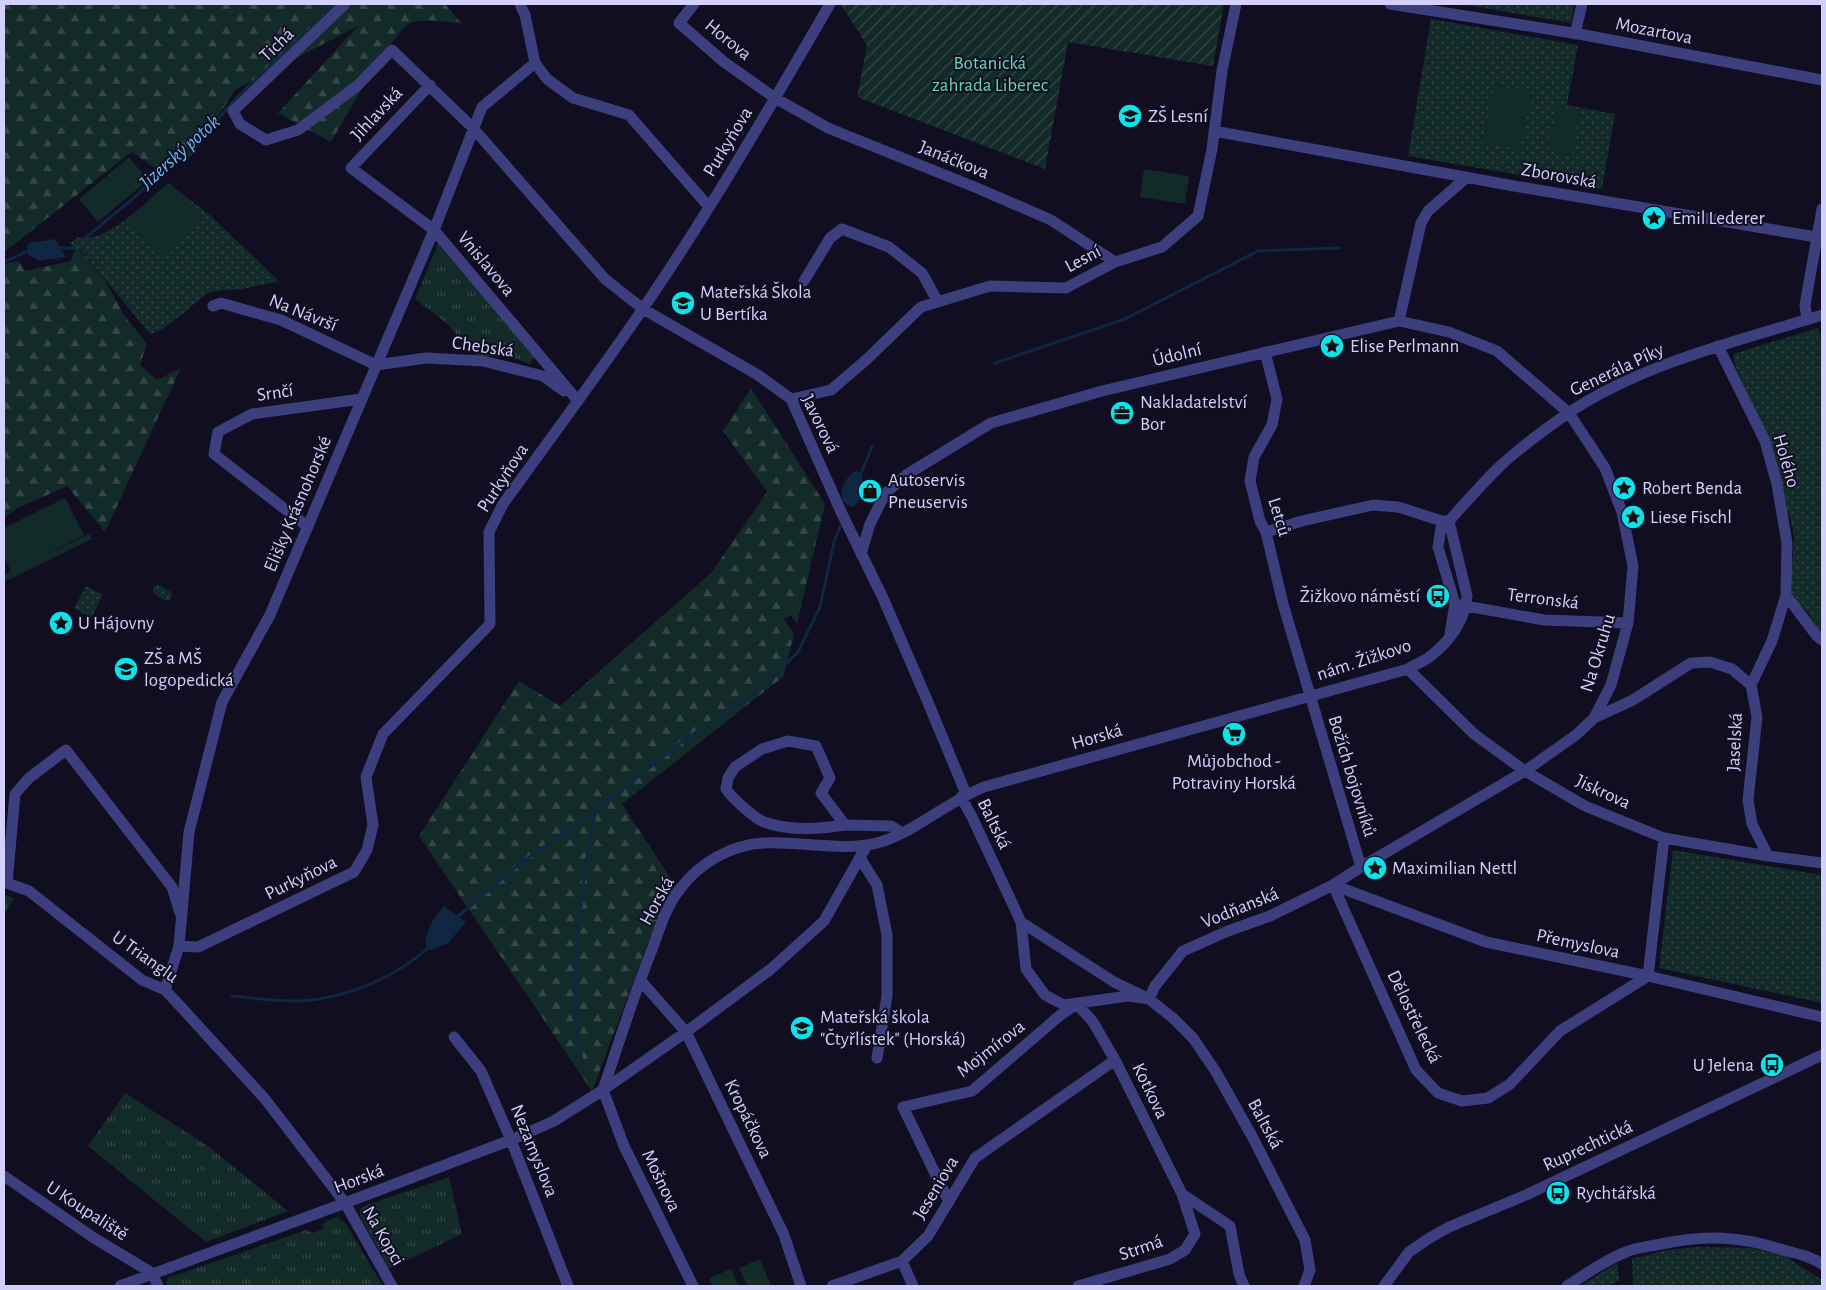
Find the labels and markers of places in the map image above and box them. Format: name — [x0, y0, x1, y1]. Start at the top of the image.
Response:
school or university icon: ZŠ Lesní — [1117, 103, 1143, 129]
place label: ZŠ Lesní — [1148, 105, 1208, 126]
place icon: Emil Lederer — [1641, 205, 1667, 231]
place label: Emil Lederer — [1672, 209, 1765, 228]
place label: Mateřská Škola U Bertíka — [700, 281, 812, 324]
school or university icon: Mateřská Škola U Bertíka — [670, 290, 696, 316]
place icon: Elise Perlmann — [1319, 333, 1345, 359]
place label: Elise Perlmann — [1350, 337, 1459, 356]
place label: Nakladatelství Bor — [1140, 393, 1247, 434]
office icon: Nakladatelství Bor — [1109, 400, 1135, 426]
place label: Autoservis Pneuservis — [888, 471, 968, 512]
place icon: Robert Benda — [1611, 475, 1637, 501]
shop icon: Autoservis Pneuservis — [857, 478, 883, 504]
place label: Robert Benda — [1642, 479, 1742, 498]
place icon: Liese Fischl — [1620, 504, 1646, 530]
place label: Liese Fischl — [1650, 508, 1732, 527]
bus stop icon: Žižkovo náměstí — [1425, 583, 1451, 609]
place label: Žižkovo náměstí — [1300, 585, 1420, 606]
place icon: U Hájovny — [48, 610, 74, 636]
place label: U Hájovny — [78, 614, 154, 633]
place label: ZŠ a MŠ logopedická — [144, 647, 234, 690]
school or university icon: ZŠ a MŠ logopedická — [113, 656, 139, 682]
supermarket icon: Můjobchod - Potraviny Horská — [1221, 721, 1247, 747]
place label: Můjobchod - Potraviny Horská — [1172, 752, 1296, 793]
place icon: Maximilian Nettl — [1362, 855, 1388, 881]
place label: Maximilian Nettl — [1392, 859, 1517, 878]
place label: Mateřská škola "Čtyřlístek" (Horská) — [820, 1008, 966, 1049]
school or university icon: Mateřská škola "Čtyřlístek" (Horská) — [789, 1015, 815, 1041]
bus stop icon: U Jelena — [1759, 1052, 1785, 1078]
place label: U Jelena — [1693, 1056, 1754, 1075]
bus stop icon: Rychtářská — [1545, 1180, 1571, 1206]
place label: Rychtářská — [1576, 1184, 1656, 1203]

